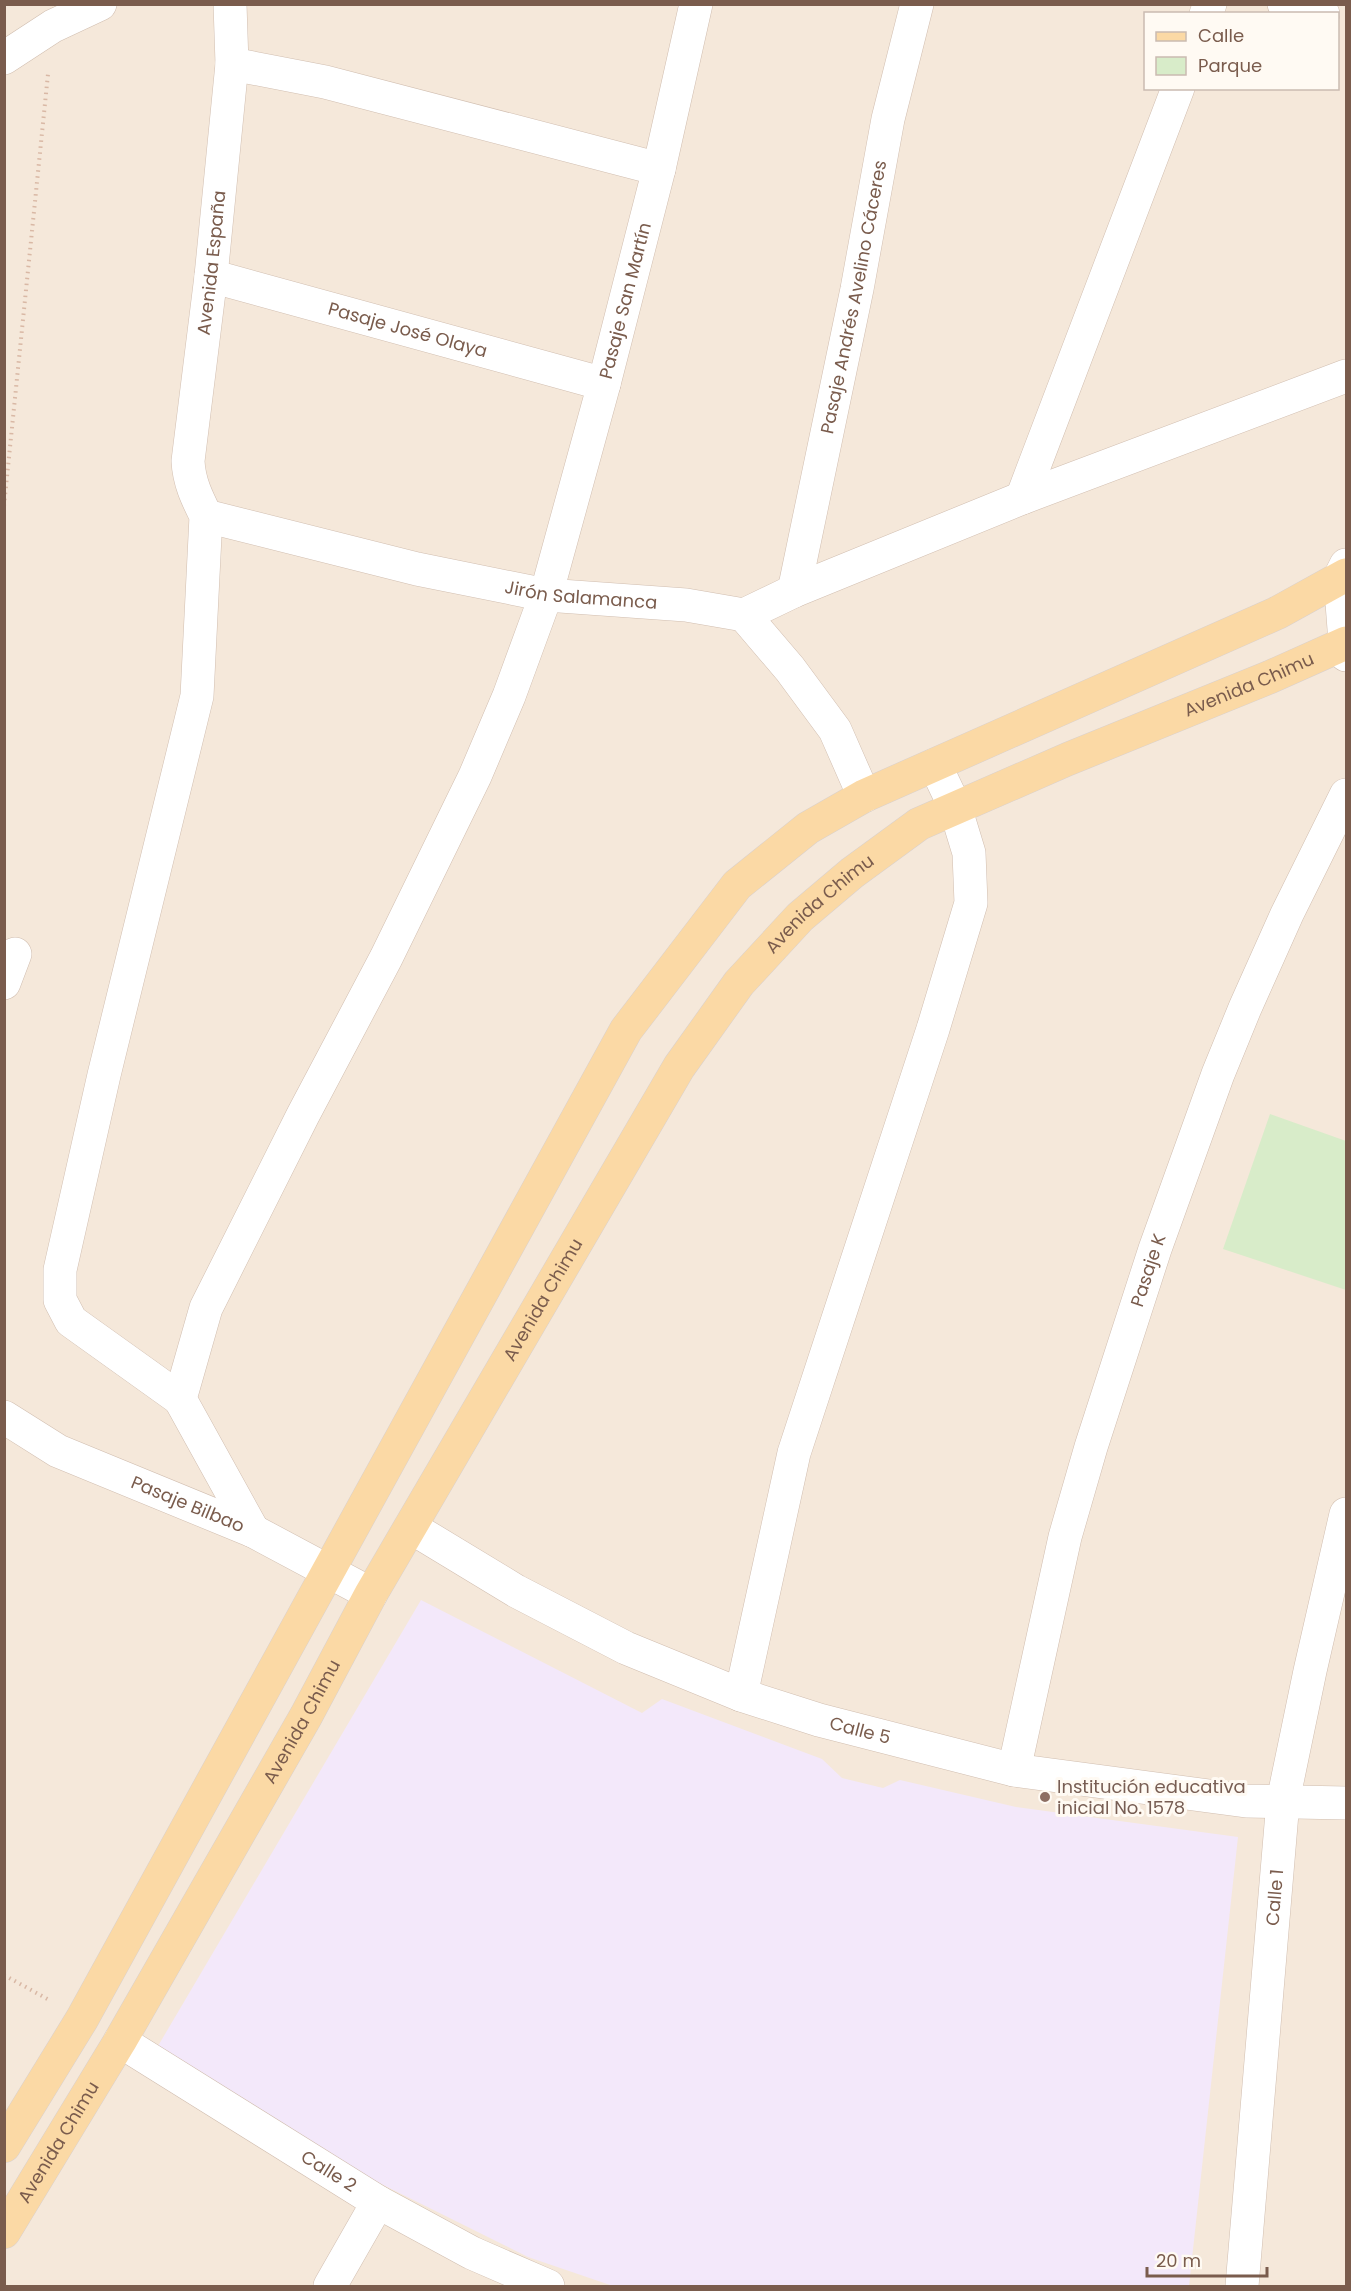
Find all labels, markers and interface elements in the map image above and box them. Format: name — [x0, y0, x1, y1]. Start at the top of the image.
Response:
legend — [1144, 12, 1339, 90]
text: Calle — [1198, 23, 1244, 48]
text: Parque — [1198, 53, 1262, 78]
street label: Pasaje Andrés Avelino Cáceres — [814, 158, 892, 436]
street label: Avenida España — [191, 189, 231, 337]
street label: Pasaje San Martín — [593, 220, 657, 381]
street label: Pasaje José Olaya — [325, 296, 490, 363]
street label: Jirón Salamanca — [503, 574, 658, 615]
street label: Avenida Chimu — [1180, 646, 1318, 723]
street label: Avenida Chimu — [759, 848, 879, 959]
street label: Pasaje K — [1124, 1230, 1172, 1310]
street label: Avenida Chimu — [497, 1233, 588, 1366]
street label: Pasaje Bilbao — [127, 1469, 248, 1538]
street label: Avenida Chimu — [257, 1655, 346, 1788]
street label: Calle 5 — [827, 1710, 893, 1750]
place label: Institución educativa inicial No. 1578 — [1057, 1774, 1246, 1820]
marker: Institución educativa inicial No. 1578 — [1038, 1790, 1052, 1804]
street label: Calle 1 — [1260, 1868, 1289, 1927]
street label: Avenida Chimu — [11, 2076, 105, 2208]
street label: Calle 2 — [296, 2144, 362, 2198]
scale bar — [1147, 2240, 1267, 2278]
text: 20 m — [1156, 2248, 1201, 2273]

